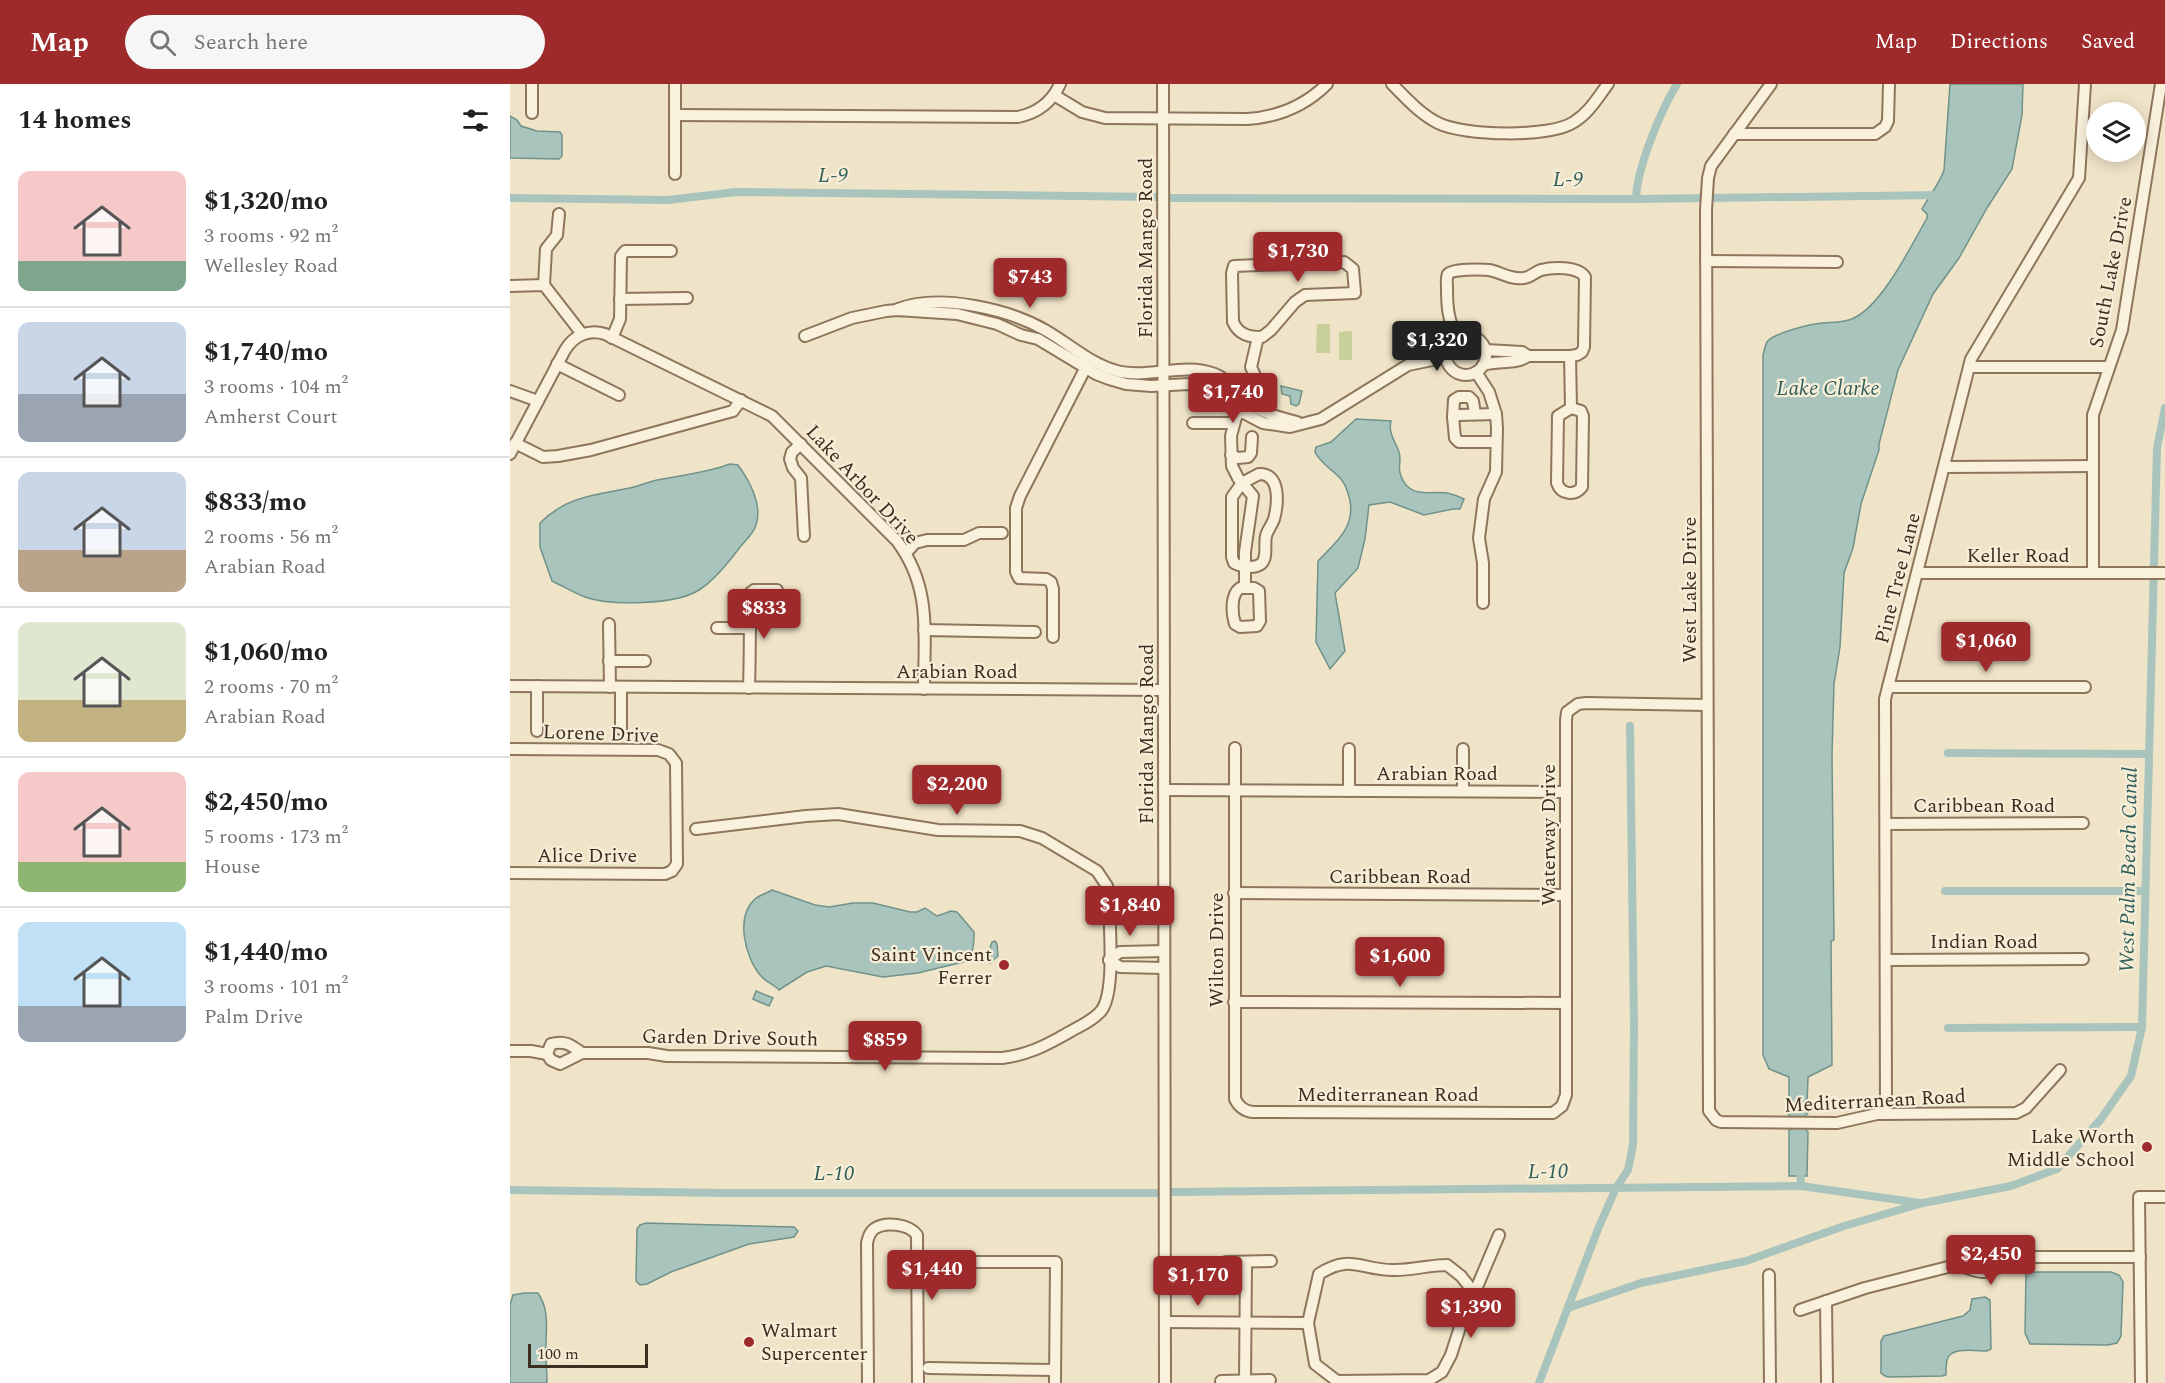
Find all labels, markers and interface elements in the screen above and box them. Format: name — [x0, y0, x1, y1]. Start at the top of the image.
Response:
search box — [125, 15, 545, 69]
text: Map — [30, 21, 89, 64]
icon: search — [146, 26, 179, 59]
text: Search here — [194, 26, 308, 59]
text: Map — [1875, 26, 1917, 58]
text: Directions — [1950, 26, 2048, 58]
text: Saved — [2081, 26, 2135, 58]
text: 14 homes — [18, 100, 132, 140]
map controls — [2086, 102, 2146, 162]
button: layers — [2086, 102, 2146, 162]
icon: filters — [459, 104, 492, 137]
street label: Florida Mango Road — [1131, 158, 1161, 338]
water label: L-9 — [817, 160, 848, 192]
water label: L-9 — [1553, 164, 1583, 196]
text: $1,320/mo — [204, 181, 328, 221]
street label: South Lake Drive — [2082, 194, 2140, 350]
icon: home — [66, 195, 138, 267]
text: 3 rooms · 92 m² — [204, 221, 338, 251]
pin: $1,730 — [1249, 232, 1347, 283]
text: $1,730 — [1267, 236, 1329, 266]
text: Wellesley Road — [204, 251, 338, 281]
pin: $743 — [994, 258, 1066, 309]
text: $743 — [1008, 262, 1052, 292]
pin: $1,320 — [1388, 321, 1486, 372]
text: $1,320 — [1406, 325, 1468, 355]
text: $1,740/mo — [204, 332, 328, 372]
icon: home — [66, 346, 138, 418]
text: 3 rooms · 104 m² — [204, 372, 348, 402]
pin: $1,740 — [1184, 373, 1282, 424]
water label: Lake Clarke — [1776, 373, 1880, 405]
text: $1,740 — [1202, 377, 1264, 407]
text: Amherst Court — [204, 402, 338, 432]
street label: Lake Arbor Drive — [799, 418, 926, 551]
text: $833/mo — [204, 482, 307, 522]
icon: home — [66, 496, 138, 568]
street label: Pine Tree Lane — [1867, 509, 1929, 647]
street label: West Lake Drive — [1675, 517, 1705, 663]
text: 2 rooms · 56 m² — [204, 522, 338, 552]
street label: Keller Road — [1966, 541, 2070, 571]
text: Arabian Road — [204, 552, 326, 582]
pin: $833 — [728, 589, 800, 640]
text: $833 — [742, 593, 786, 623]
pin: $1,060 — [1937, 622, 2035, 673]
text: $1,060 — [1955, 626, 2017, 656]
text: $1,060/mo — [204, 632, 328, 672]
street label: Florida Mango Road — [1132, 644, 1162, 824]
icon: home — [66, 646, 138, 718]
street label: Arabian Road — [896, 657, 1018, 687]
text: 2 rooms · 70 m² — [204, 672, 338, 702]
text: Arabian Road — [204, 702, 326, 732]
street label: Lorene Drive — [542, 717, 660, 751]
street label: Arabian Road — [1376, 759, 1498, 789]
street label: Waterway Drive — [1534, 764, 1564, 906]
pin: $2,200 — [908, 765, 1006, 816]
water label: West Palm Beach Canal — [2111, 766, 2147, 973]
text: $2,200 — [926, 769, 988, 799]
text: $2,450/mo — [204, 782, 328, 822]
street label: Caribbean Road — [1913, 791, 2055, 821]
icon: home — [66, 796, 138, 868]
text: 5 rooms · 173 m² — [204, 822, 348, 852]
street label: Alice Drive — [537, 841, 637, 871]
text: House — [204, 852, 261, 882]
street label: Caribbean Road — [1329, 862, 1471, 892]
pin: $1,840 — [1081, 886, 1179, 937]
text: $1,840 — [1099, 890, 1161, 920]
street label: Wilton Drive — [1202, 892, 1232, 1008]
street label: Indian Road — [1930, 927, 2038, 957]
text: $1,440/mo — [204, 932, 328, 972]
pin: $1,600 — [1351, 937, 1449, 988]
place label: Saint Vincent Ferrer — [871, 940, 992, 993]
text: $1,600 — [1369, 941, 1431, 971]
icon: home — [66, 946, 138, 1018]
marker: Saint Vincent Ferrer — [997, 958, 1011, 972]
text: 3 rooms · 101 m² — [204, 972, 348, 1002]
text: Palm Drive — [204, 1002, 303, 1032]
street label: Garden Drive South — [642, 1021, 818, 1055]
pin: $859 — [849, 1021, 921, 1072]
text: $859 — [863, 1025, 907, 1055]
street label: Mediterranean Road — [1297, 1080, 1479, 1110]
street label: Mediterranean Road — [1783, 1081, 1967, 1121]
place label: Lake Worth Middle School — [2007, 1122, 2135, 1175]
marker: Lake Worth Middle School — [2140, 1140, 2154, 1154]
water label: L-10 — [1527, 1156, 1569, 1188]
water label: L-10 — [814, 1158, 854, 1190]
pin: $2,450 — [1942, 1235, 2040, 1286]
text: $2,450 — [1960, 1239, 2022, 1269]
pin: $1,440 — [883, 1250, 981, 1301]
text: $1,440 — [901, 1254, 963, 1284]
pin: $1,170 — [1149, 1256, 1247, 1307]
text: $1,170 — [1167, 1260, 1229, 1290]
pin: $1,390 — [1422, 1288, 1520, 1339]
text: $1,390 — [1440, 1292, 1502, 1322]
place label: Walmart Supercenter — [761, 1316, 868, 1369]
marker: Walmart Supercenter — [742, 1335, 756, 1349]
scale bar — [528, 1341, 648, 1368]
text: 100 m — [537, 1342, 579, 1366]

